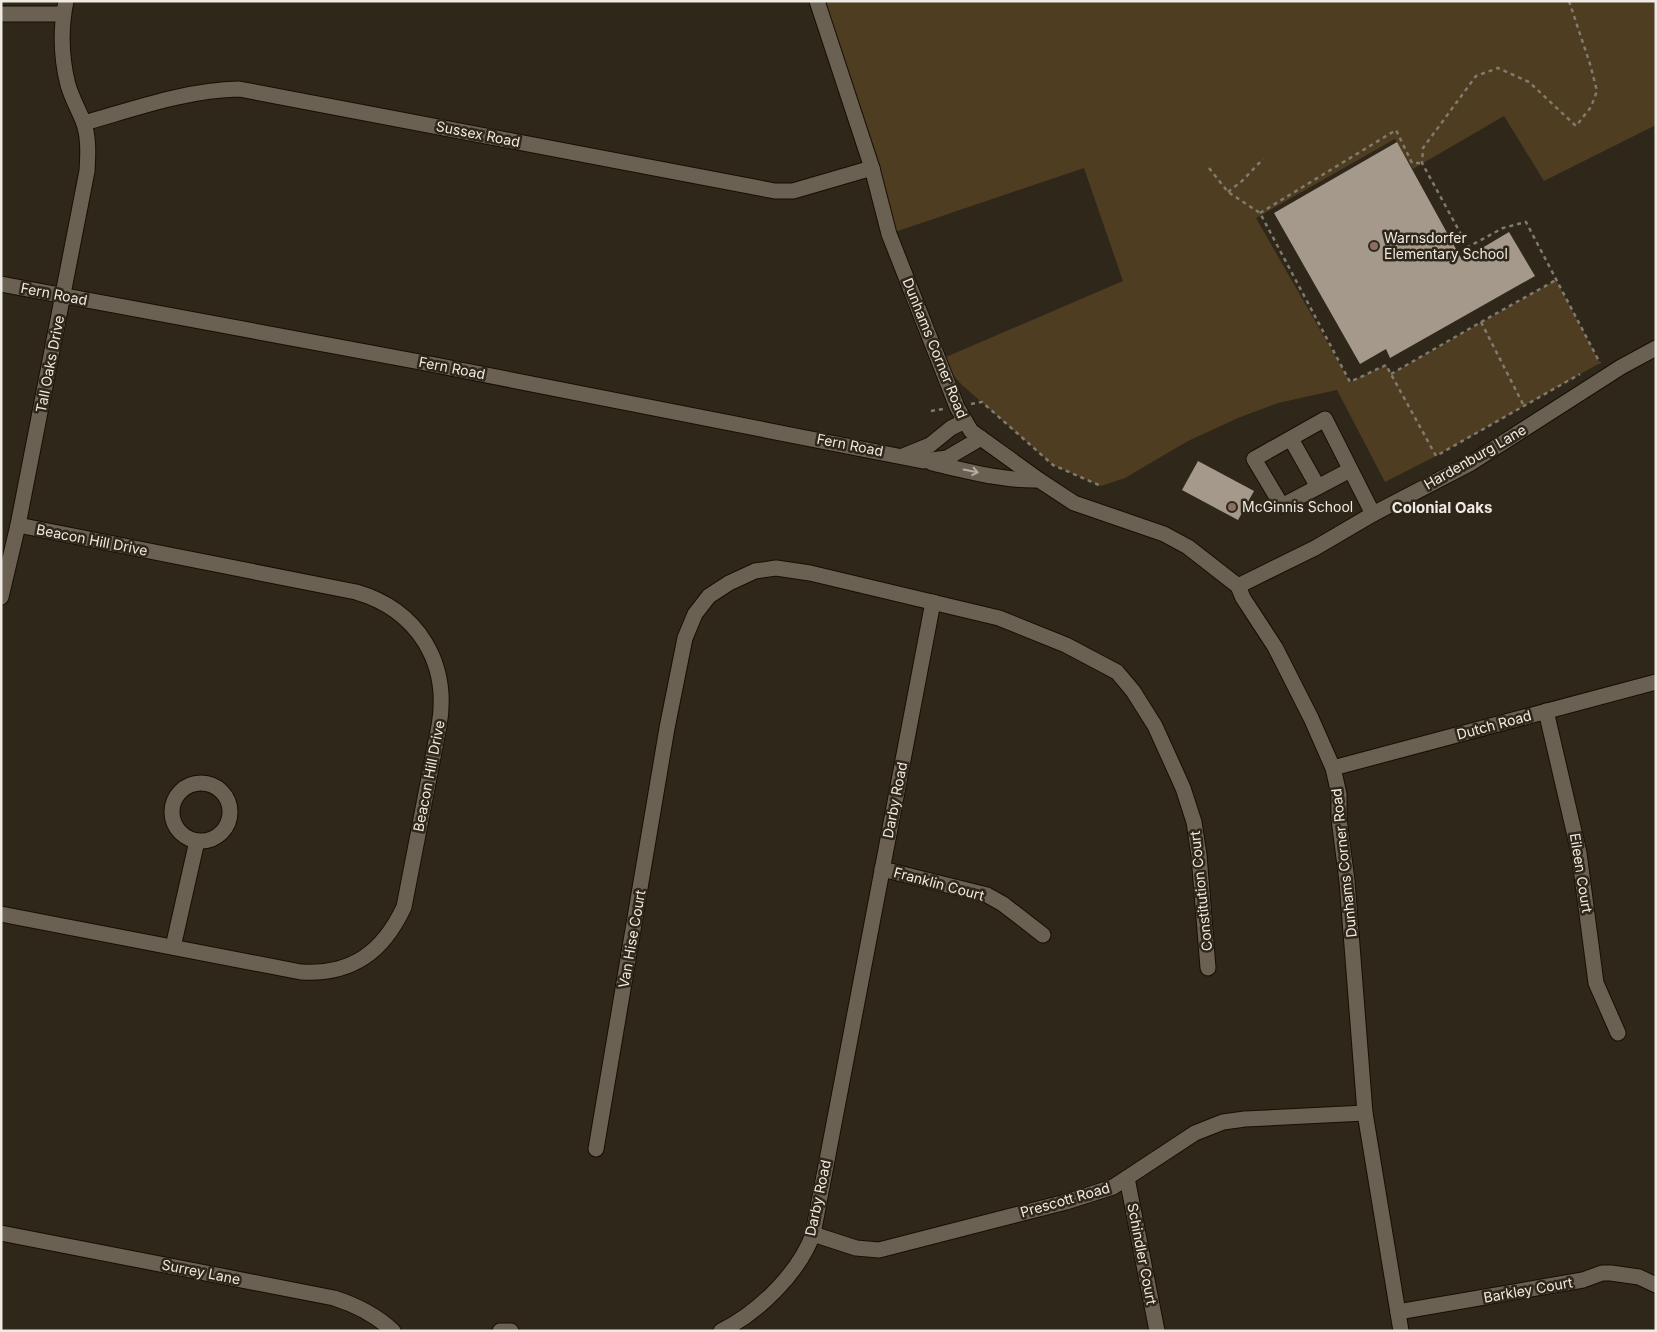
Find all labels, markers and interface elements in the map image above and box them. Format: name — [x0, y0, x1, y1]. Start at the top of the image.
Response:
street label: Sussex Road — [435, 117, 522, 150]
place label: Warnsdorfer Elementary School — [1384, 229, 1508, 262]
marker: Warnsdorfer Elementary School — [1368, 240, 1380, 252]
street label: Dunhams Corner Road — [900, 275, 971, 420]
street label: Fern Road — [19, 279, 89, 308]
street label: Tall Oaks Drive — [32, 314, 67, 414]
street label: Fern Road — [417, 353, 487, 382]
street label: Hardenburg Lane — [1421, 420, 1529, 493]
street label: Fern Road — [815, 430, 885, 459]
one-way arrow — [962, 467, 978, 477]
place label: McGinnis School — [1242, 498, 1353, 515]
district label: Colonial Oaks — [1392, 498, 1492, 517]
marker: McGinnis School — [1226, 501, 1238, 513]
street label: Beacon Hill Drive — [35, 520, 149, 559]
street label: Dutch Road — [1455, 706, 1533, 743]
street label: Beacon Hill Drive — [409, 719, 448, 833]
street label: Darby Road — [879, 760, 910, 839]
street label: Dunhams Corner Road — [1327, 788, 1360, 938]
street label: Constitution Court — [1186, 830, 1215, 952]
street label: Eileen Court — [1567, 832, 1596, 915]
street label: Franklin Court — [892, 863, 987, 904]
street label: Van Hise Court — [615, 888, 649, 989]
street label: Darby Road — [801, 1158, 834, 1237]
street label: Prescott Road — [1018, 1179, 1112, 1220]
street label: Schindler Court — [1124, 1202, 1161, 1307]
street label: Surrey Lane — [160, 1256, 242, 1287]
street label: Barkley Court — [1482, 1273, 1574, 1306]

